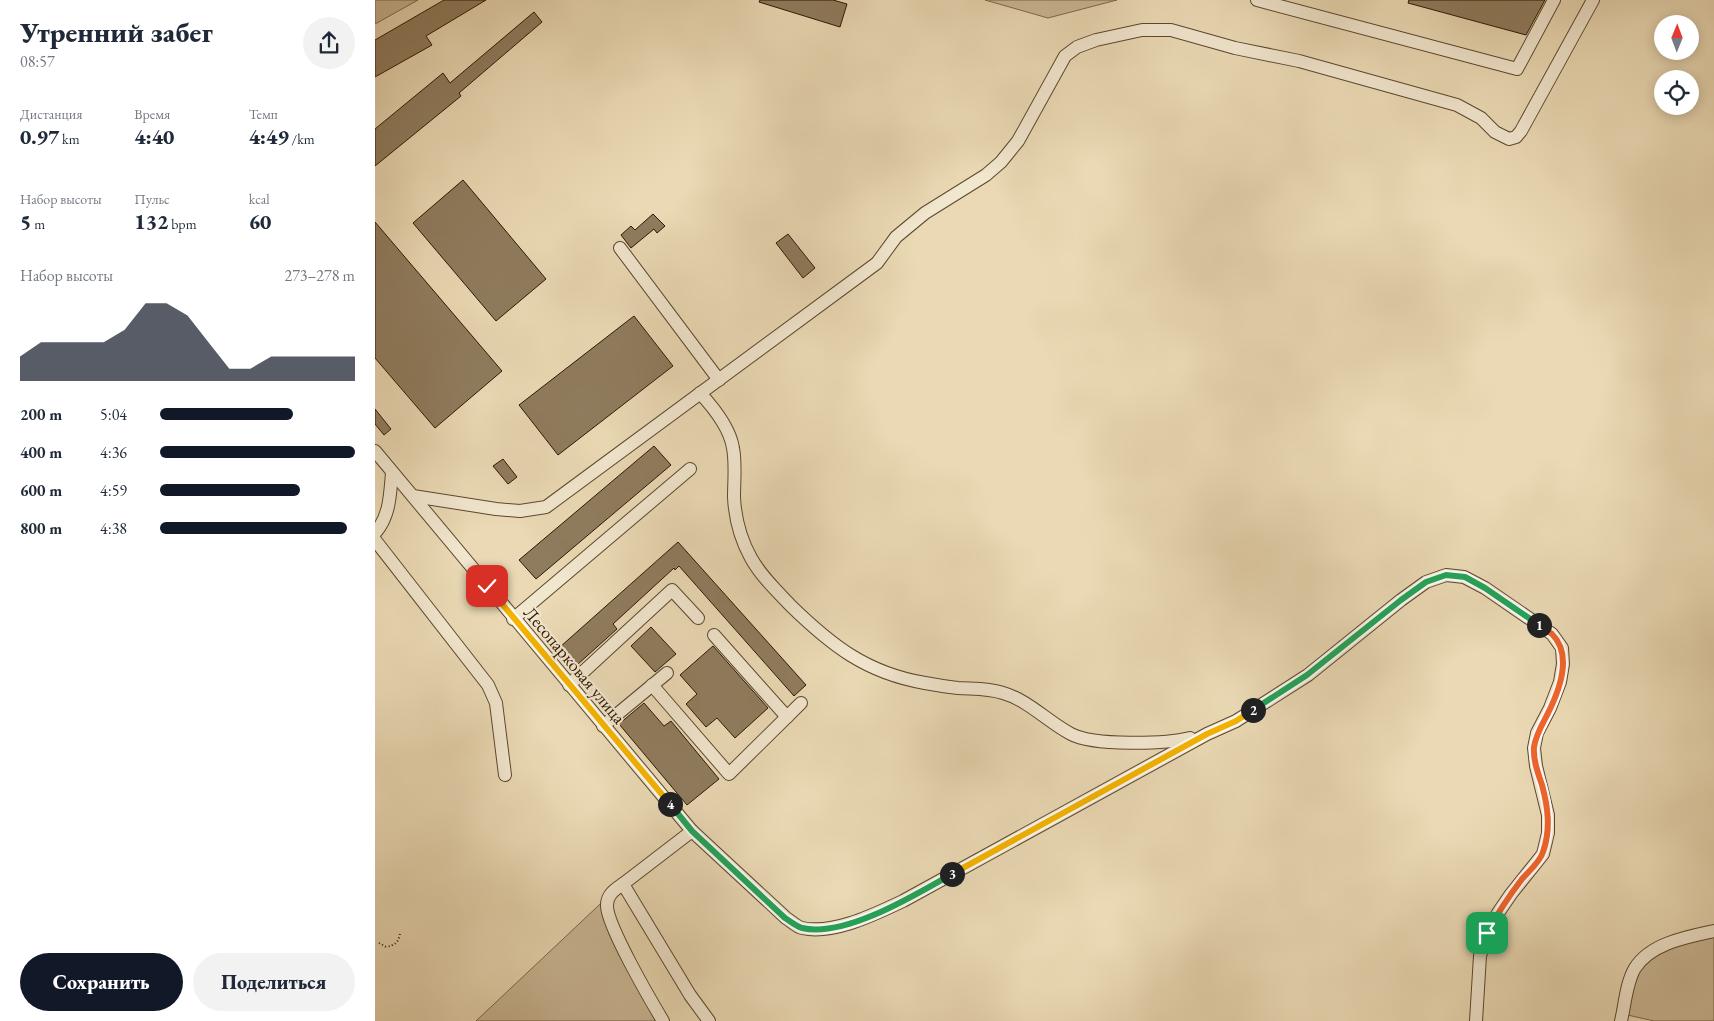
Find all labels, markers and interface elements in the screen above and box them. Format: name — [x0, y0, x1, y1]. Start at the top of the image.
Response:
text: Утренний забег — [20, 14, 213, 50]
north arrow — [1654, 15, 1699, 60]
map controls — [1654, 15, 1699, 115]
button: share — [303, 17, 355, 69]
text: 08:57 — [20, 51, 55, 72]
button: locate — [1654, 70, 1699, 115]
text: Дистанция — [20, 105, 82, 123]
text: Время — [134, 105, 170, 123]
text: Темп — [249, 105, 278, 123]
text: 0.97 — [20, 123, 59, 150]
text: 4:40 — [134, 123, 174, 150]
text: 4:49 — [249, 123, 289, 150]
text: km — [59, 130, 80, 148]
text: /km — [289, 130, 315, 148]
text: Набор высоты — [20, 190, 101, 208]
text: Пульс — [134, 190, 170, 208]
text: kcal — [249, 190, 270, 208]
text: 5 — [20, 208, 31, 235]
text: 132 — [134, 208, 168, 235]
text: 60 — [249, 208, 271, 235]
text: m — [31, 215, 45, 233]
text: bpm — [168, 215, 197, 233]
text: Набор высоты — [20, 265, 113, 286]
text: 273–278 m — [284, 265, 355, 286]
text: 200 m — [20, 404, 62, 425]
text: 5:04 — [100, 404, 127, 425]
text: 400 m — [20, 442, 62, 463]
text: 4:36 — [100, 442, 127, 463]
text: 600 m — [20, 480, 62, 501]
text: 4:59 — [100, 480, 127, 501]
text: 800 m — [20, 518, 62, 539]
text: 4:38 — [100, 518, 127, 539]
pin — [466, 565, 508, 607]
icon: check — [473, 572, 501, 600]
street label: Лесопарковая улица — [519, 601, 631, 729]
pin: 1 — [1527, 612, 1551, 638]
text: 1 — [1536, 616, 1543, 634]
pin: 2 — [1241, 698, 1265, 722]
text: 2 — [1250, 701, 1257, 719]
pin: 4 — [657, 792, 683, 816]
text: 4 — [667, 795, 674, 813]
pin: 3 — [939, 862, 965, 886]
text: 3 — [949, 865, 956, 883]
pin — [1466, 912, 1508, 954]
icon: arrive — [1473, 919, 1501, 947]
button: Сохранить — [20, 953, 183, 1011]
button: Поделиться — [193, 953, 355, 1011]

